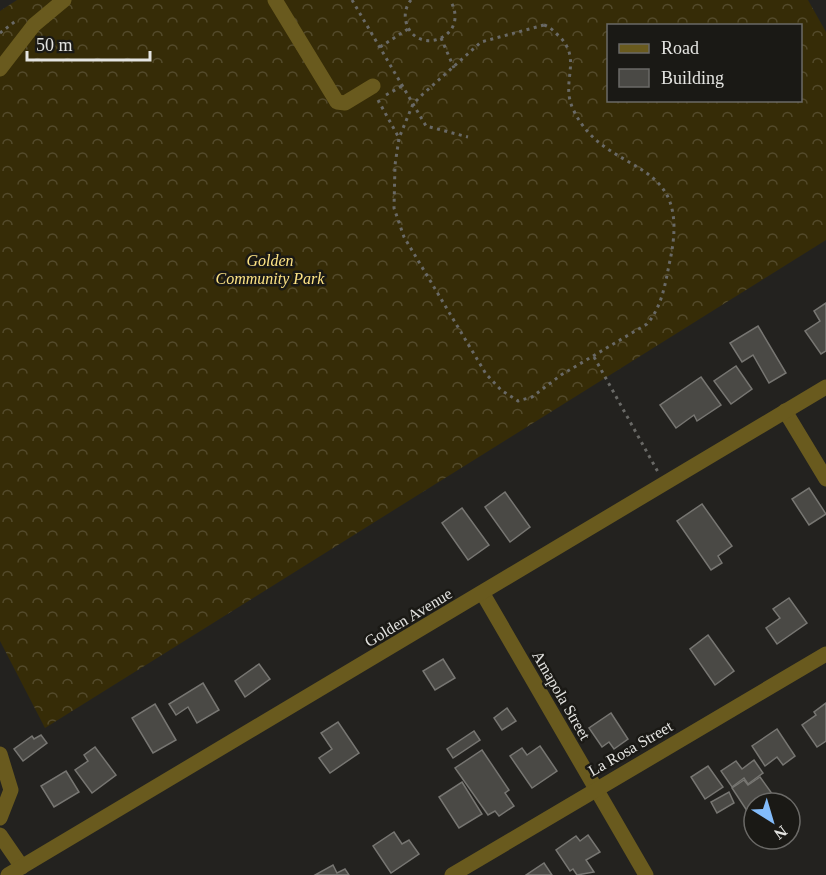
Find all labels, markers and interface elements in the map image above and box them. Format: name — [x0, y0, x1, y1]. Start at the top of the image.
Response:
scale bar — [27, 24, 150, 62]
legend — [607, 24, 802, 102]
text: 50 m — [36, 35, 73, 55]
text: Road — [661, 38, 699, 58]
text: Building — [661, 68, 724, 88]
park label: Golden Community Park — [216, 252, 325, 288]
street label: Golden Avenue — [362, 585, 455, 650]
street label: Amapola Street — [528, 648, 594, 744]
street label: La Rosa Street — [585, 717, 676, 779]
north arrow — [742, 791, 802, 851]
text: N — [771, 822, 790, 843]

